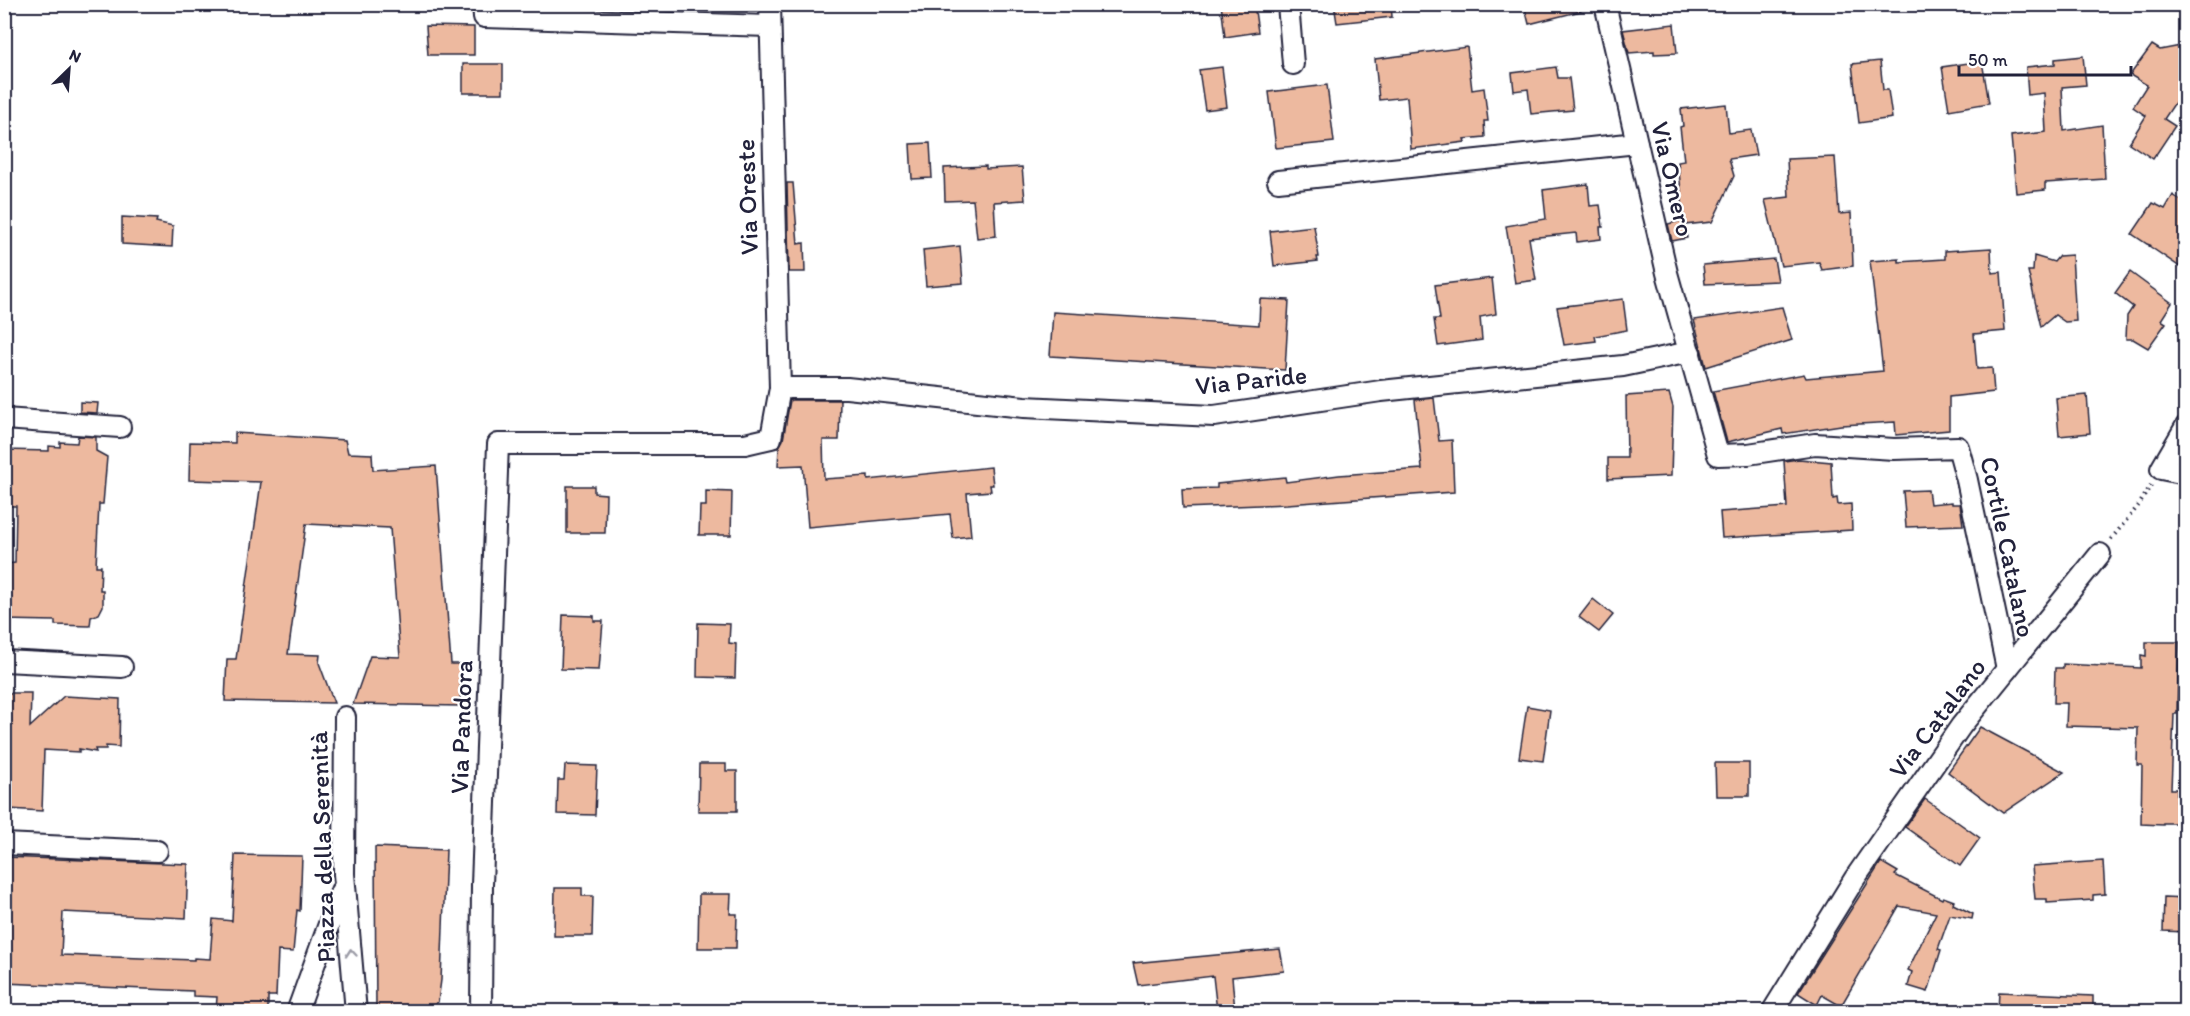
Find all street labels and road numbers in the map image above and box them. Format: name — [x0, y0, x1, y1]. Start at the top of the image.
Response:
street label: Via Omero — [1644, 118, 1702, 240]
street label: Via Oreste — [729, 138, 765, 256]
street label: Via Paride — [1194, 358, 1308, 402]
street label: Cortile Catalano — [1973, 454, 2043, 640]
street label: Via Catalano — [1881, 652, 1993, 784]
street label: Via Pandora — [443, 659, 479, 795]
street label: Piazza della Serenità — [302, 730, 342, 963]

